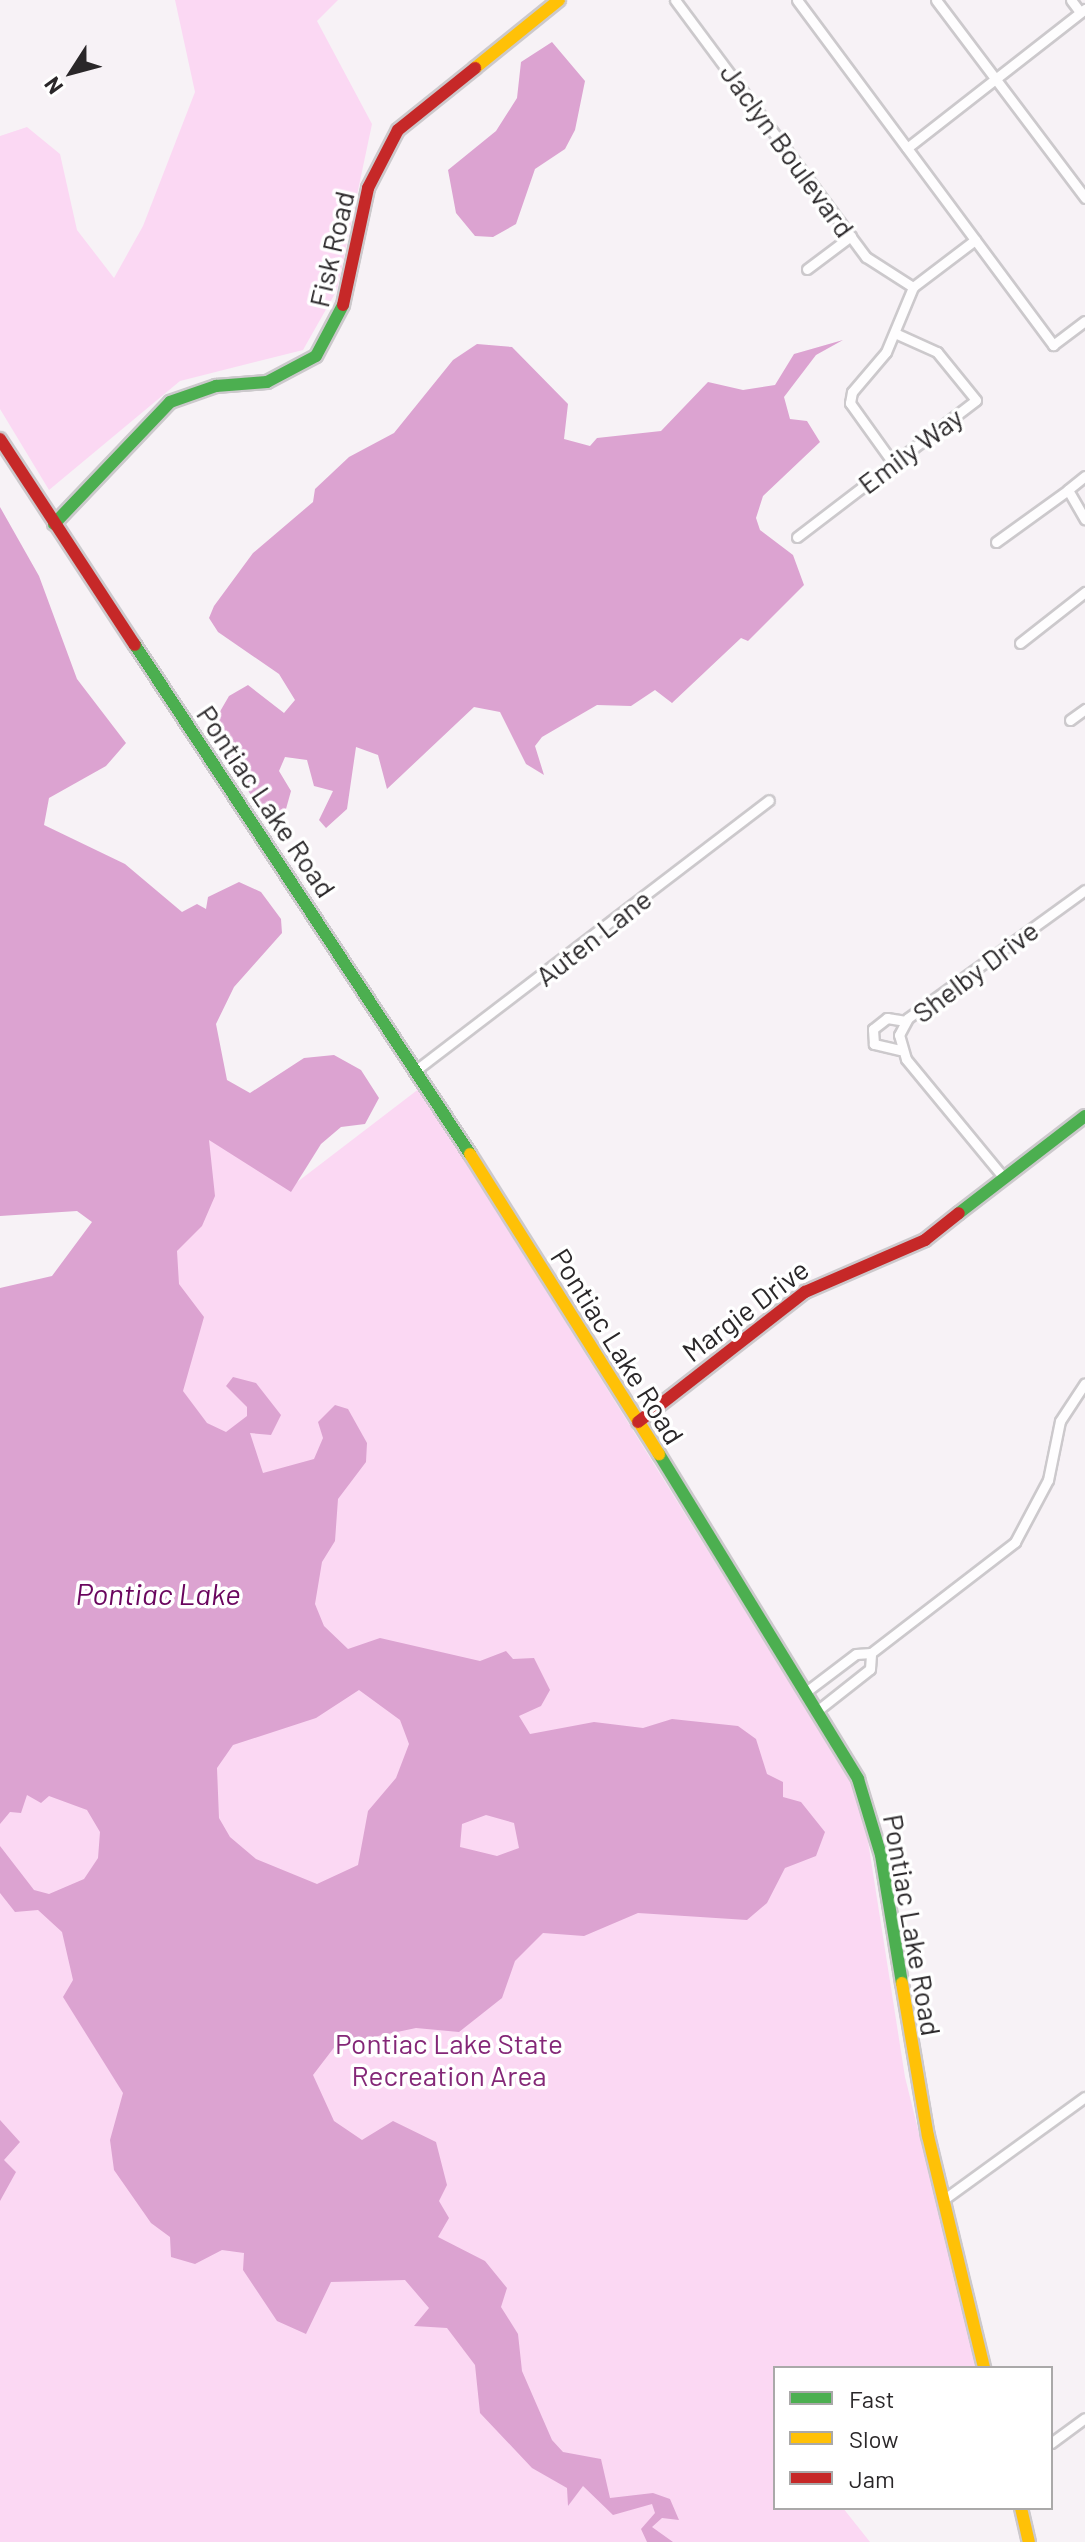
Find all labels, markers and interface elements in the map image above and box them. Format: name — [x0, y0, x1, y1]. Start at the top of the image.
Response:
north arrow — [32, 32, 112, 112]
street label: Jaclyn Boulevard — [714, 57, 862, 243]
text: N — [38, 73, 67, 100]
street label: Fisk Road — [301, 188, 361, 310]
street label: Emily Way — [851, 400, 969, 500]
street label: Pontiac Lake Road — [190, 699, 344, 903]
street label: Auten Lane — [529, 881, 657, 993]
street label: Shelby Drive — [906, 913, 1044, 1029]
street label: Pontiac Lake Road — [544, 1242, 692, 1450]
street label: Margie Drive — [675, 1252, 815, 1368]
water label: Pontiac Lake — [75, 1575, 241, 1611]
street label: Pontiac Lake Road — [877, 1812, 949, 2038]
park label: Pontiac Lake State Recreation Area — [335, 2026, 563, 2092]
legend — [773, 2366, 1053, 2510]
text: Fast — [849, 2384, 894, 2413]
text: Slow — [849, 2424, 898, 2453]
text: Jam — [849, 2464, 895, 2493]

